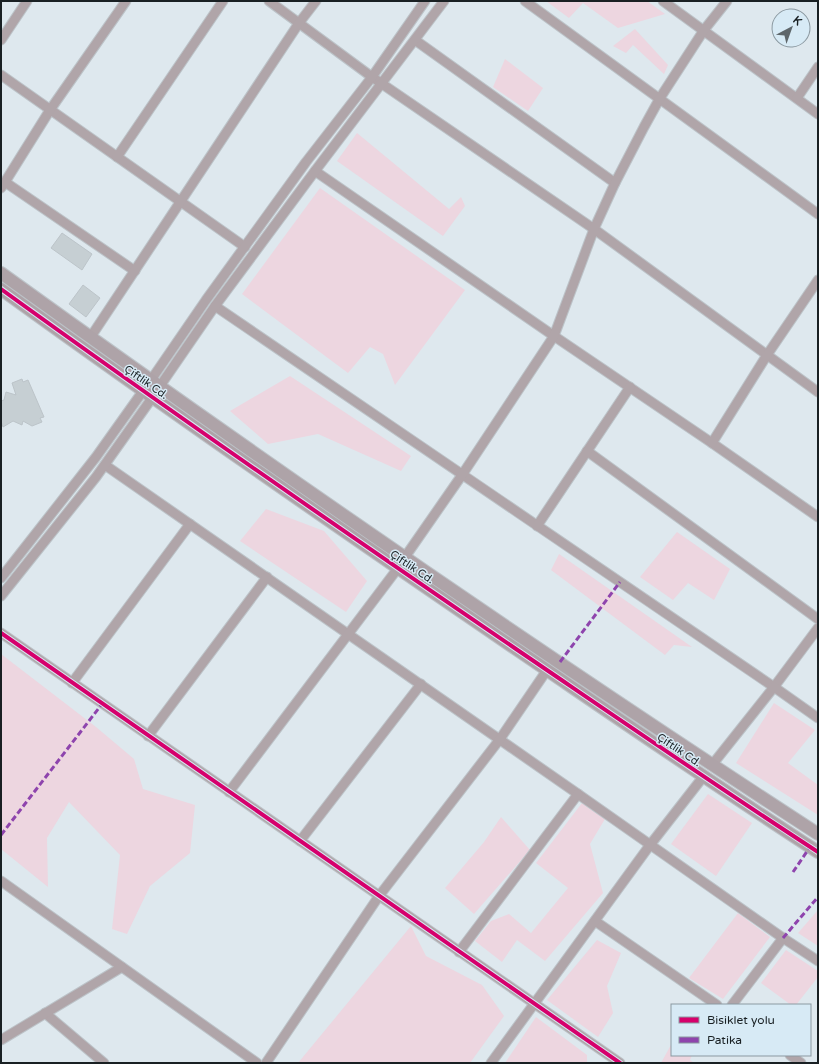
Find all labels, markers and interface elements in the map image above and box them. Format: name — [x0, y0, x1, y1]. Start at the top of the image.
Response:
north arrow — [771, 8, 811, 48]
text: K — [790, 14, 805, 29]
street label: Çiftlik Cd. — [122, 362, 170, 402]
street label: Çiftlik Cd. — [388, 548, 437, 587]
street label: Çiftlik Cd. — [655, 731, 704, 770]
legend — [671, 1004, 811, 1056]
text: Bisiklet yolu — [707, 1013, 775, 1027]
text: Patika — [707, 1033, 742, 1047]

